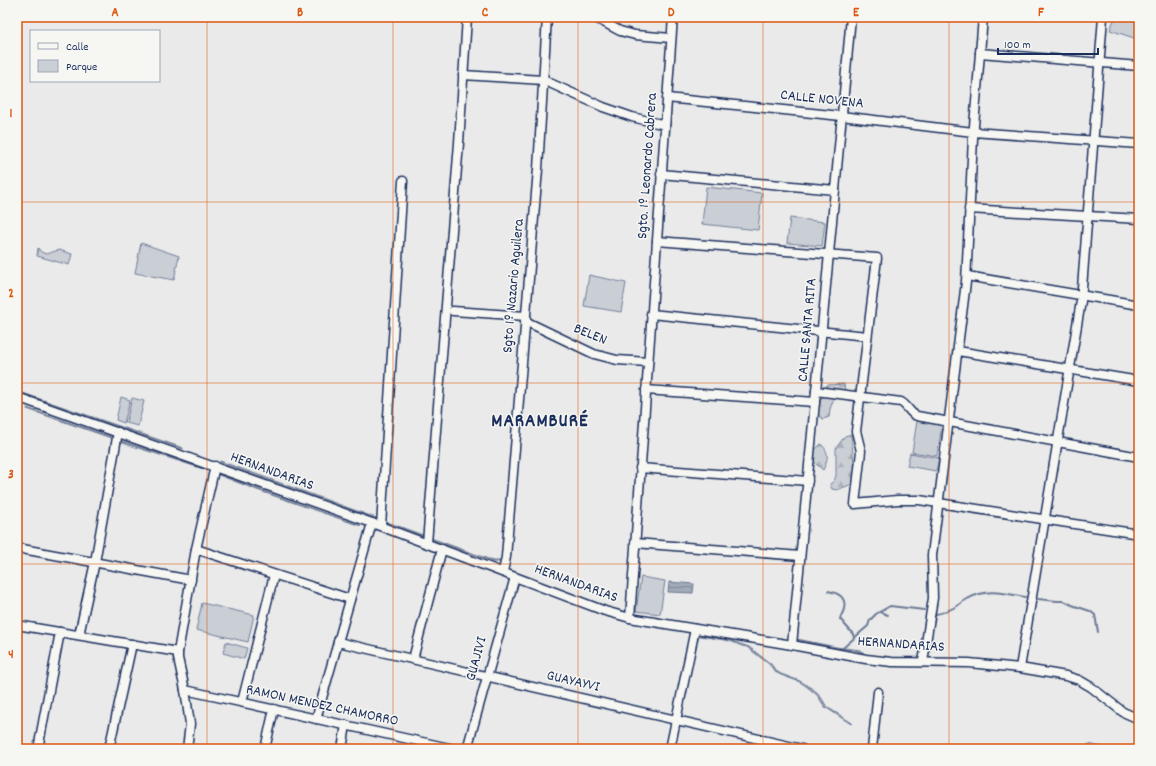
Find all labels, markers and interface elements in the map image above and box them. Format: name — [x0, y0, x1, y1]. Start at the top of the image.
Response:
text: A — [111, 4, 119, 23]
text: B — [297, 4, 303, 23]
text: C — [482, 4, 489, 23]
text: D — [668, 4, 675, 23]
text: E — [853, 4, 860, 23]
text: F — [1038, 4, 1044, 23]
legend — [30, 30, 160, 82]
scale bar — [998, 30, 1098, 56]
text: 100 m — [1004, 37, 1031, 54]
text: Calle — [66, 39, 89, 56]
text: Parque — [66, 59, 97, 76]
street label: CALLE NOVENA — [779, 85, 865, 115]
street label: Sgto. 1º Leonardo Cabrera — [632, 91, 664, 240]
text: 1 — [10, 105, 13, 124]
street label: Sgto 1º Nazario Aguilera — [497, 217, 531, 354]
street label: CALLE SANTA RITA — [793, 277, 823, 383]
text: 2 — [8, 285, 14, 304]
street label: BELEN — [570, 318, 610, 352]
district label: MARAMBURÉ — [491, 409, 589, 436]
street label: HERNANDARIAS — [227, 447, 317, 497]
text: 3 — [8, 466, 14, 485]
street label: HERNANDARIAS — [531, 559, 621, 609]
street label: HERNANDARIAS — [857, 631, 945, 659]
street label: GUAJIVI — [461, 634, 494, 684]
text: 4 — [8, 646, 14, 665]
street label: GUAYAYVI — [544, 665, 602, 699]
street label: RAMON MENDEZ CHAMORRO — [244, 679, 400, 733]

